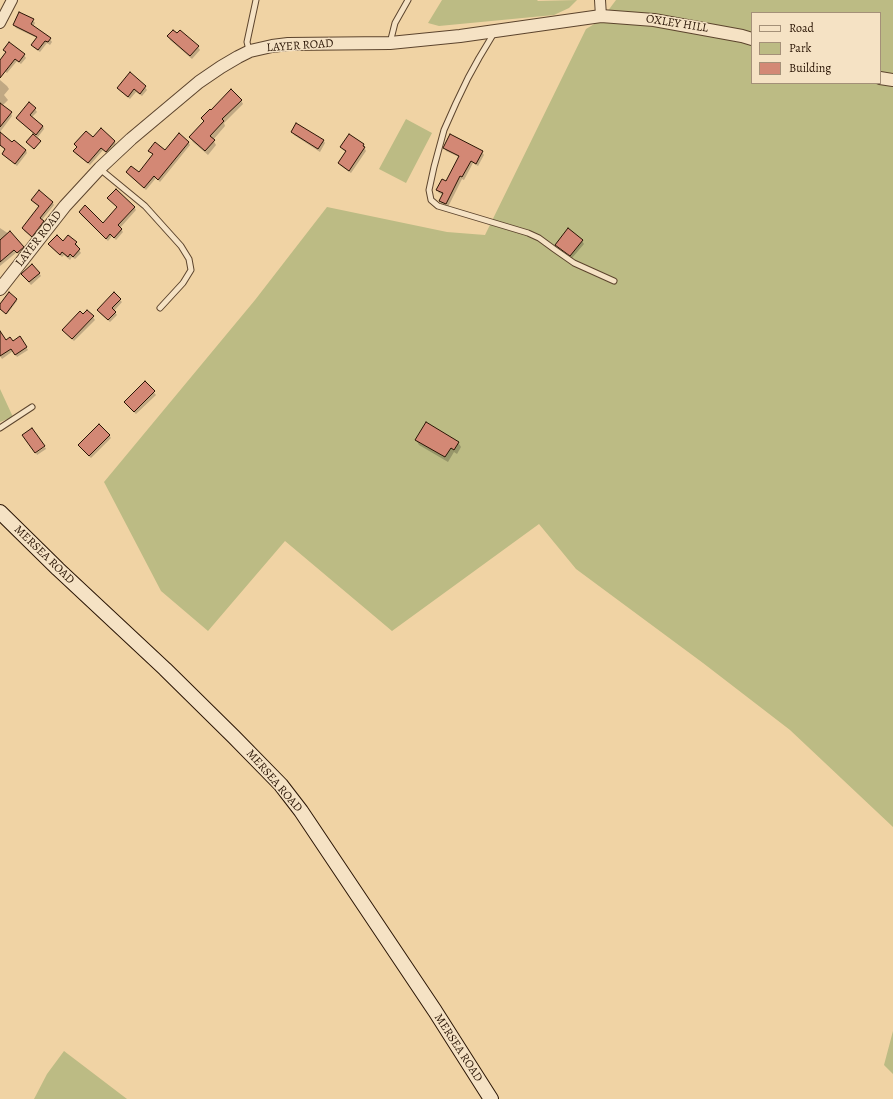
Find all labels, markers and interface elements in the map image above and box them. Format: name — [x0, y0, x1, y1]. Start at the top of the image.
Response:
street label: OXLEY HILL — [645, 12, 709, 36]
legend — [751, 12, 881, 84]
text: Road — [789, 20, 814, 36]
street label: LAYER ROAD — [266, 36, 334, 56]
text: Park — [789, 40, 812, 56]
text: Building — [789, 60, 831, 76]
street label: LAYER ROAD — [13, 208, 65, 270]
street label: MERSEA ROAD — [11, 523, 77, 587]
street label: MERSEA ROAD — [243, 747, 305, 815]
street label: MERSEA ROAD — [431, 1011, 485, 1085]

